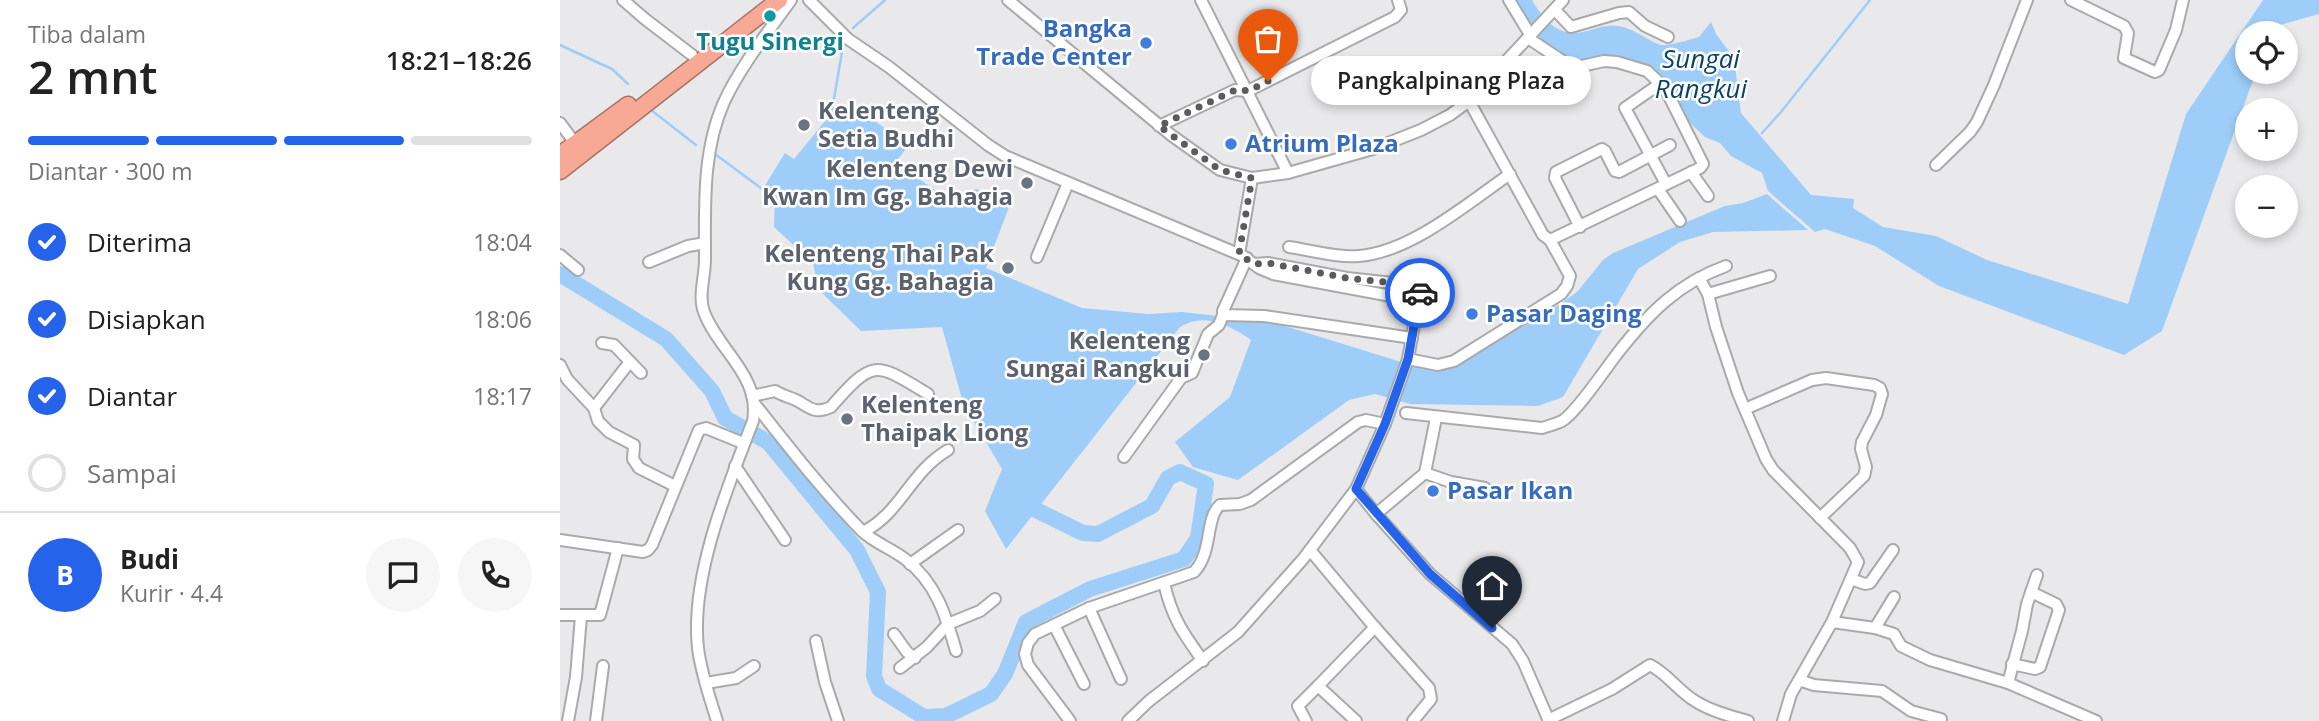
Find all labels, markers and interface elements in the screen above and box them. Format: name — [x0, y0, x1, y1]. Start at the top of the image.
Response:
marker: Tugu Sinergi — [762, 8, 778, 24]
pin — [1238, 9, 1298, 81]
place label: Bangka Trade Center — [976, 11, 1132, 72]
text: Tiba dalam — [28, 18, 146, 50]
icon: bag — [1249, 20, 1287, 58]
map controls — [2235, 21, 2298, 238]
button: locate — [2235, 21, 2298, 84]
place label: Tugu Sinergi — [696, 24, 844, 57]
marker: Bangka Trade Center — [1138, 35, 1154, 51]
water label: Sungai Rangkui — [1655, 40, 1748, 106]
text: 18:21–18:26 — [386, 42, 532, 78]
text: 2 mnt — [28, 45, 158, 107]
callout: Pangkalpinang Plaza — [1310, 56, 1590, 106]
text: Pangkalpinang Plaza — [1337, 64, 1565, 96]
place label: Kelenteng Setia Budhi — [818, 93, 954, 154]
button: + — [2235, 98, 2298, 161]
marker: Kelenteng Setia Budhi — [796, 117, 812, 133]
place label: Atrium Plaza — [1245, 126, 1399, 159]
marker: Atrium Plaza — [1223, 136, 1239, 152]
place label: Kelenteng Dewi Kwan Im Gg. Bahagia — [762, 151, 1013, 212]
text: Diantar · 300 m — [28, 155, 192, 187]
marker: Kelenteng Dewi Kwan Im Gg. Bahagia — [1019, 175, 1035, 191]
button: − — [2235, 175, 2298, 238]
icon: check — [28, 223, 66, 261]
text: Diterima — [87, 224, 192, 260]
text: 18:04 — [473, 226, 532, 258]
place label: Kelenteng Thai Pak Kung Gg. Bahagia — [764, 236, 994, 297]
courier — [1385, 258, 1455, 328]
marker: Kelenteng Thai Pak Kung Gg. Bahagia — [1000, 260, 1016, 276]
icon: car — [1401, 274, 1439, 312]
place label: Pasar Daging — [1486, 296, 1642, 329]
icon: check — [28, 300, 66, 338]
text: Disiapkan — [87, 301, 206, 337]
text: 18:06 — [473, 303, 532, 335]
marker: Pasar Daging — [1464, 306, 1480, 322]
place label: Kelenteng Sungai Rangkui — [1006, 323, 1190, 384]
marker: Kelenteng Sungai Rangkui — [1196, 347, 1212, 363]
icon: check — [28, 377, 66, 415]
text: Diantar — [87, 378, 177, 414]
text: 18:17 — [473, 380, 532, 412]
place label: Kelenteng Thaipak Liong — [861, 387, 1029, 448]
marker: Kelenteng Thaipak Liong — [839, 411, 855, 427]
text: Sampai — [87, 455, 177, 491]
place label: Pasar Ikan — [1447, 473, 1573, 506]
marker: Pasar Ikan — [1425, 483, 1441, 499]
button: chat — [366, 538, 440, 612]
button: phone — [458, 538, 532, 612]
text: Budi — [120, 541, 179, 577]
pin — [1462, 556, 1522, 628]
text: B — [56, 557, 74, 593]
icon: home — [1473, 567, 1511, 605]
text: Kurir · 4.4 — [120, 577, 223, 609]

